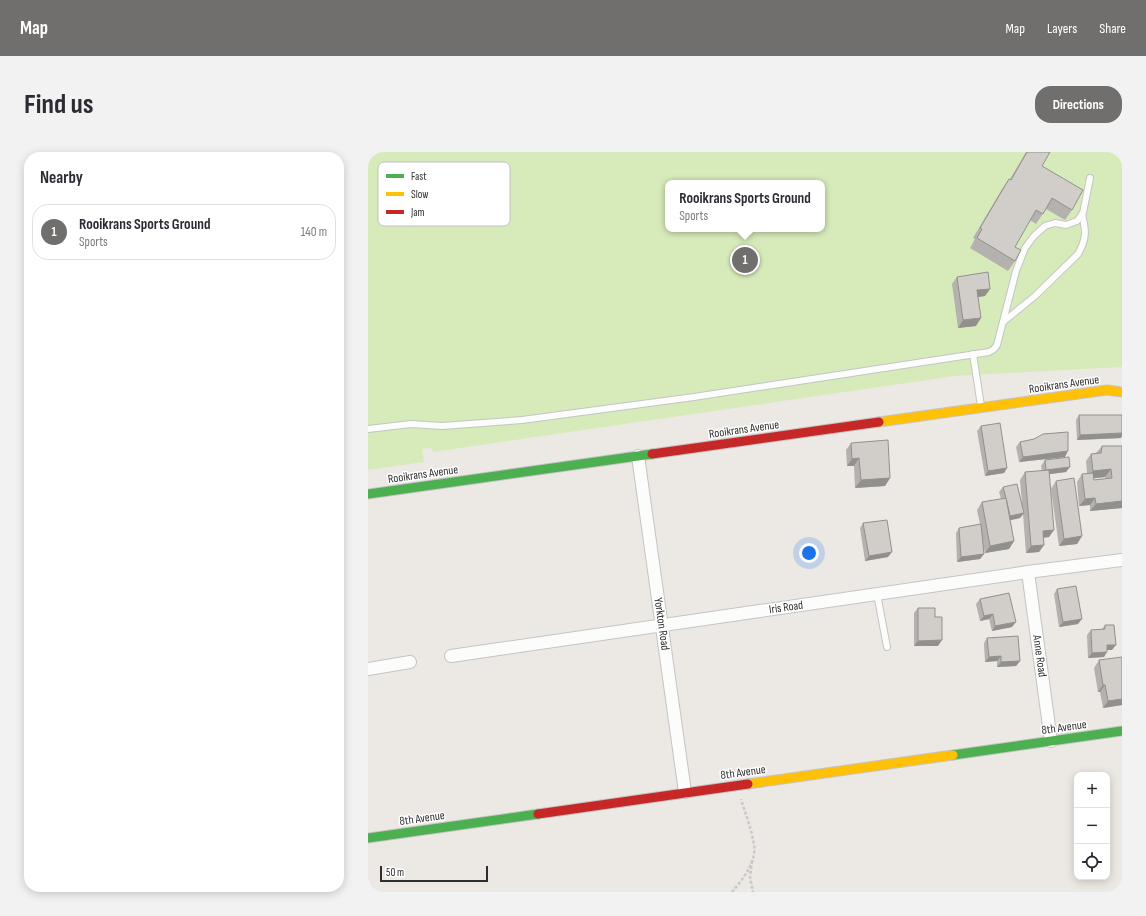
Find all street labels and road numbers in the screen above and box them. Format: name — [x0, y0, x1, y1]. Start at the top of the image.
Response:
street label: Rooikrans Avenue — [1028, 372, 1100, 397]
street label: Rooikrans Avenue — [708, 417, 780, 442]
street label: Rooikrans Avenue — [387, 462, 459, 487]
street label: Yorkton Road — [650, 597, 673, 651]
street label: Iris Road — [768, 598, 804, 617]
street label: Anne Road — [1029, 633, 1050, 678]
street label: 8th Avenue — [1041, 717, 1088, 738]
street label: 8th Avenue — [720, 762, 767, 783]
street label: 8th Avenue — [399, 808, 446, 829]

